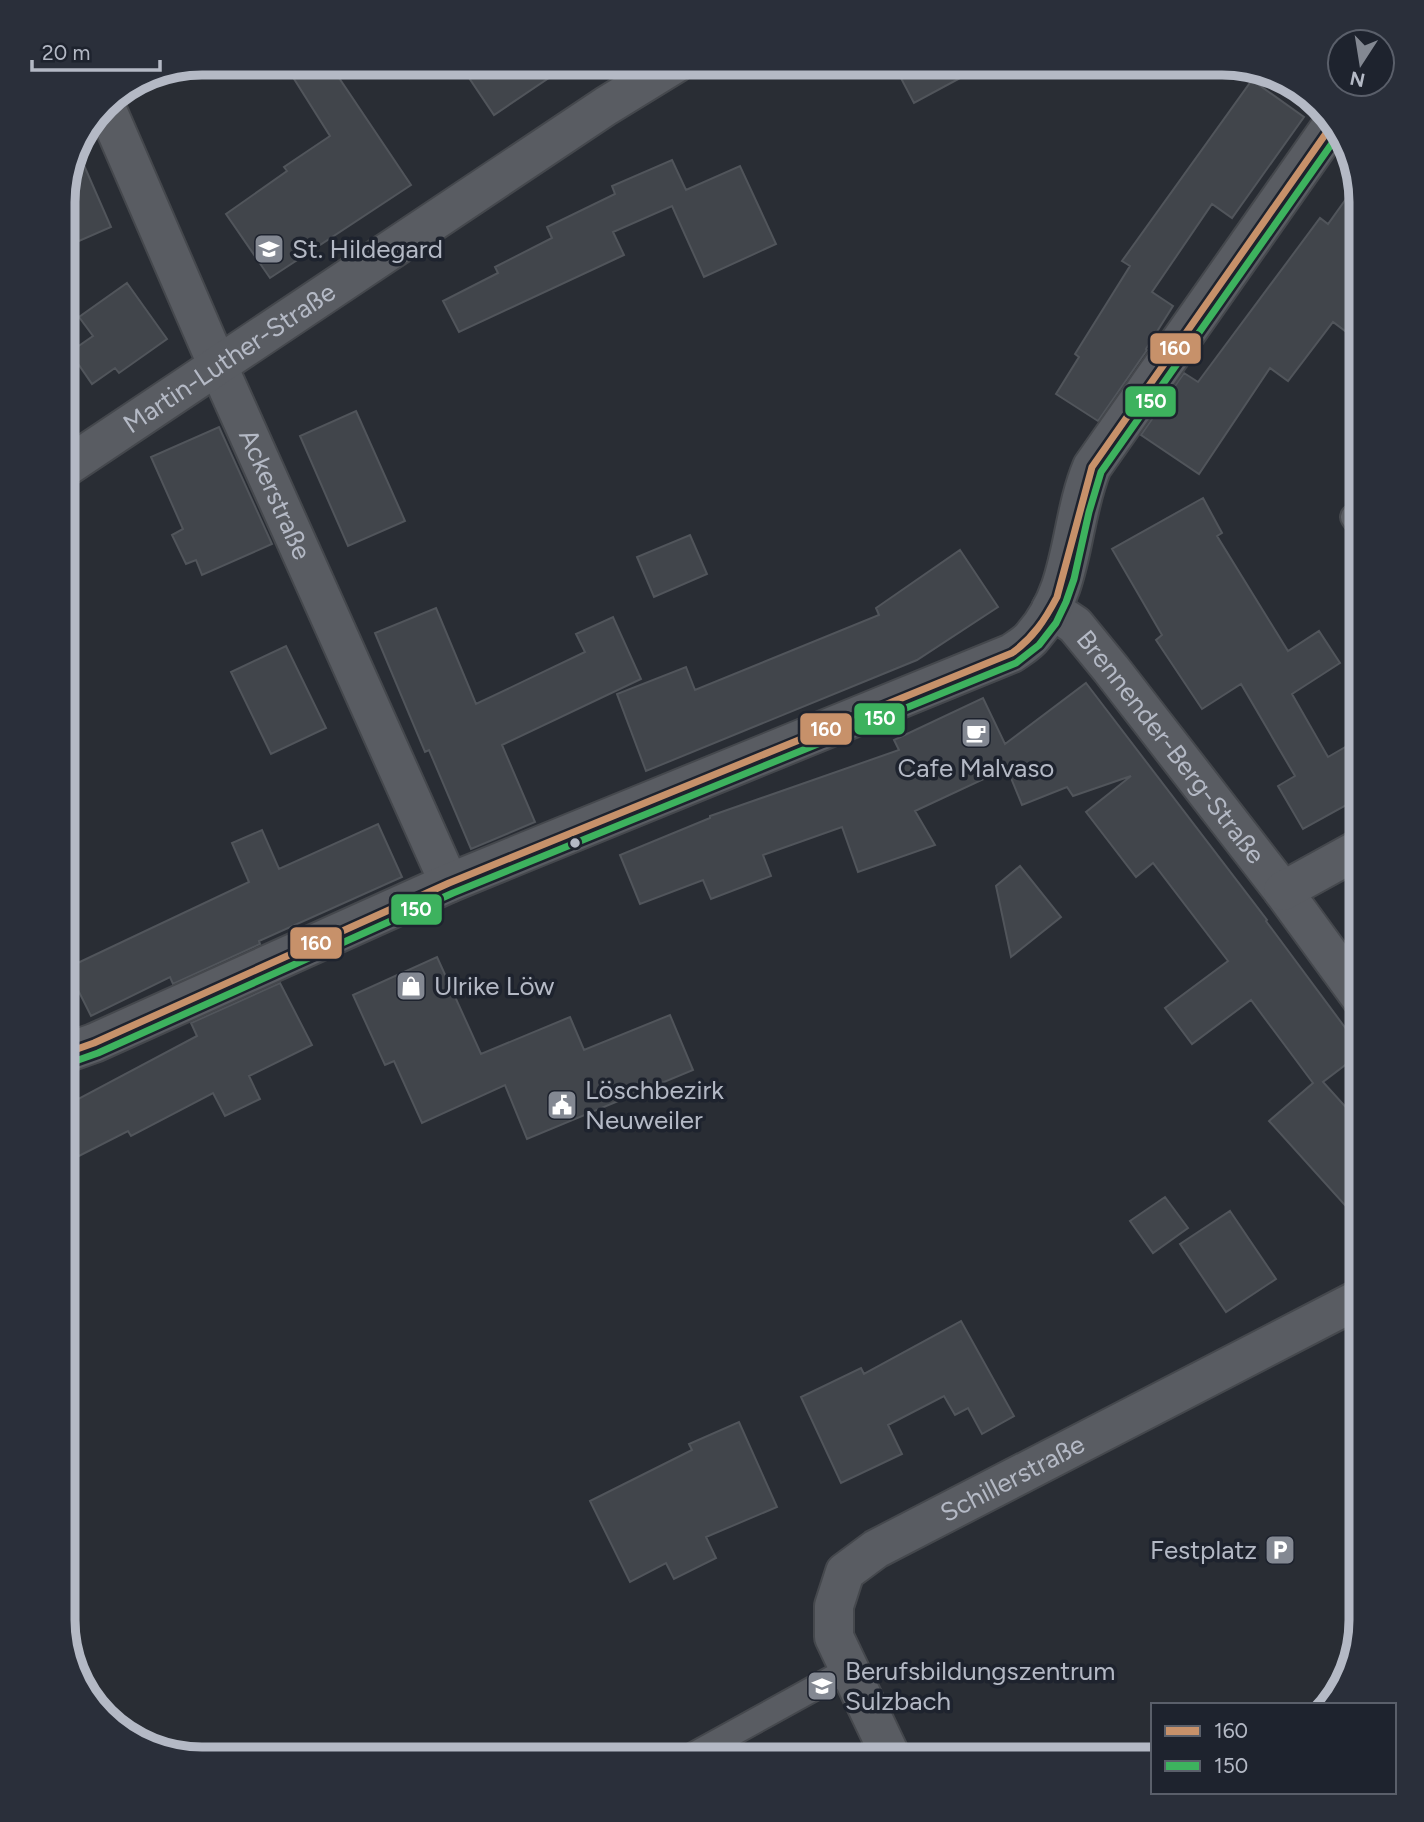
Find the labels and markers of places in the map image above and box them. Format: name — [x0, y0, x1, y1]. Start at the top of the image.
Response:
school or university icon: St. Hildegard — [252, 232, 286, 266]
place label: St. Hildegard — [292, 233, 443, 265]
cafe icon: Cafe Malvaso — [959, 716, 993, 750]
place label: Cafe Malvaso — [898, 752, 1054, 784]
unlabelled marker — [568, 836, 582, 850]
shop icon: Ulrike Löw — [394, 969, 428, 1003]
place label: Ulrike Löw — [434, 970, 555, 1002]
place label: Löschbezirk Neuweiler — [585, 1074, 724, 1136]
public building icon: Löschbezirk Neuweiler — [545, 1088, 579, 1122]
parking icon: Festplatz — [1263, 1533, 1297, 1567]
place label: Festplatz — [1150, 1534, 1257, 1566]
place label: Berufsbildungszentrum Sulzbach — [845, 1655, 1115, 1717]
school or university icon: Berufsbildungszentrum Sulzbach — [805, 1669, 839, 1703]

